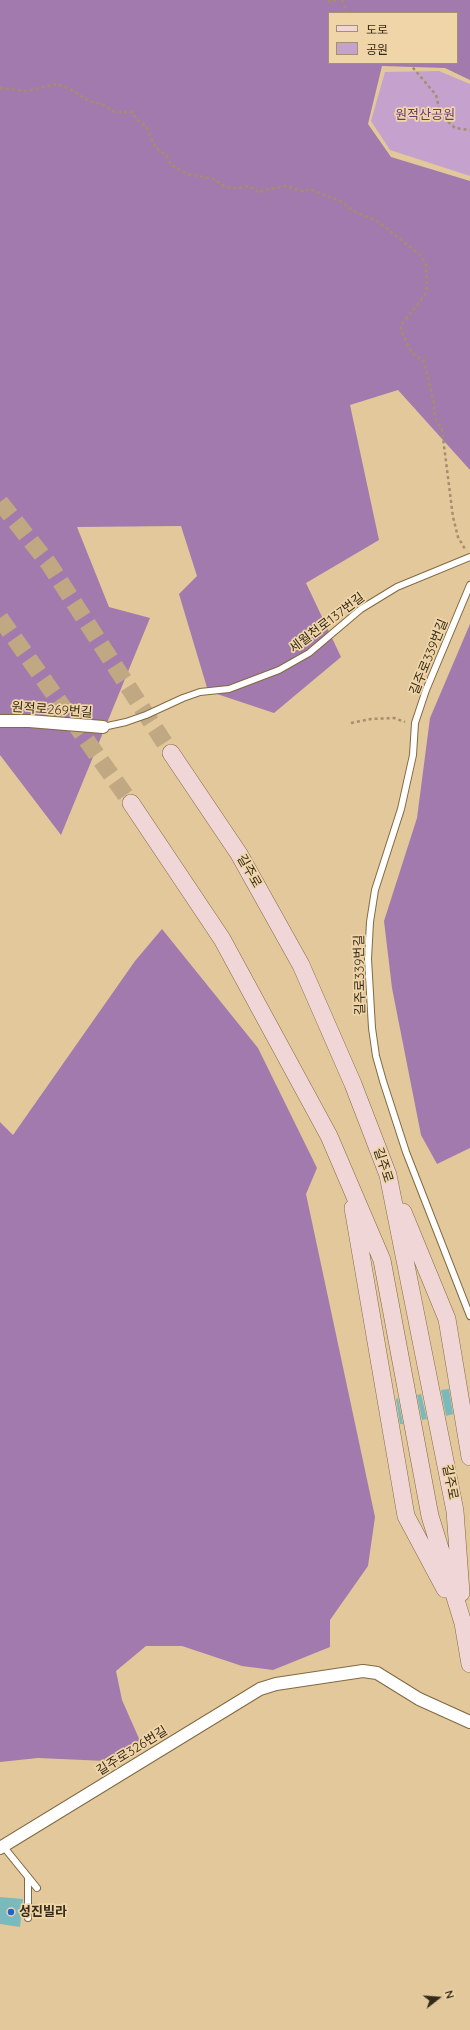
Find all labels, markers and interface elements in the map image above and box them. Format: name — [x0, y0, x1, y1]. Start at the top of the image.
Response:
legend — [328, 12, 458, 64]
text: 도로 — [366, 22, 388, 37]
text: 공원 — [366, 42, 388, 57]
park label: 원적산공원 — [395, 107, 455, 123]
street label: 세월천로137번길 — [286, 590, 368, 656]
street label: 길주로339번길 — [407, 617, 451, 697]
street label: 원적로269번길 — [11, 699, 93, 721]
street label: 길주로 — [233, 852, 265, 890]
street label: 길주로339번길 — [351, 935, 369, 1015]
street label: 길주로 — [370, 1146, 396, 1184]
street label: 길주로 — [439, 1463, 461, 1501]
street label: 길주로326번길 — [94, 1723, 170, 1779]
place label: 성진빌라 — [19, 1904, 67, 1920]
marker: 성진빌라 — [6, 1907, 16, 1917]
north arrow — [418, 1978, 458, 2018]
text: N — [442, 1989, 457, 2000]

